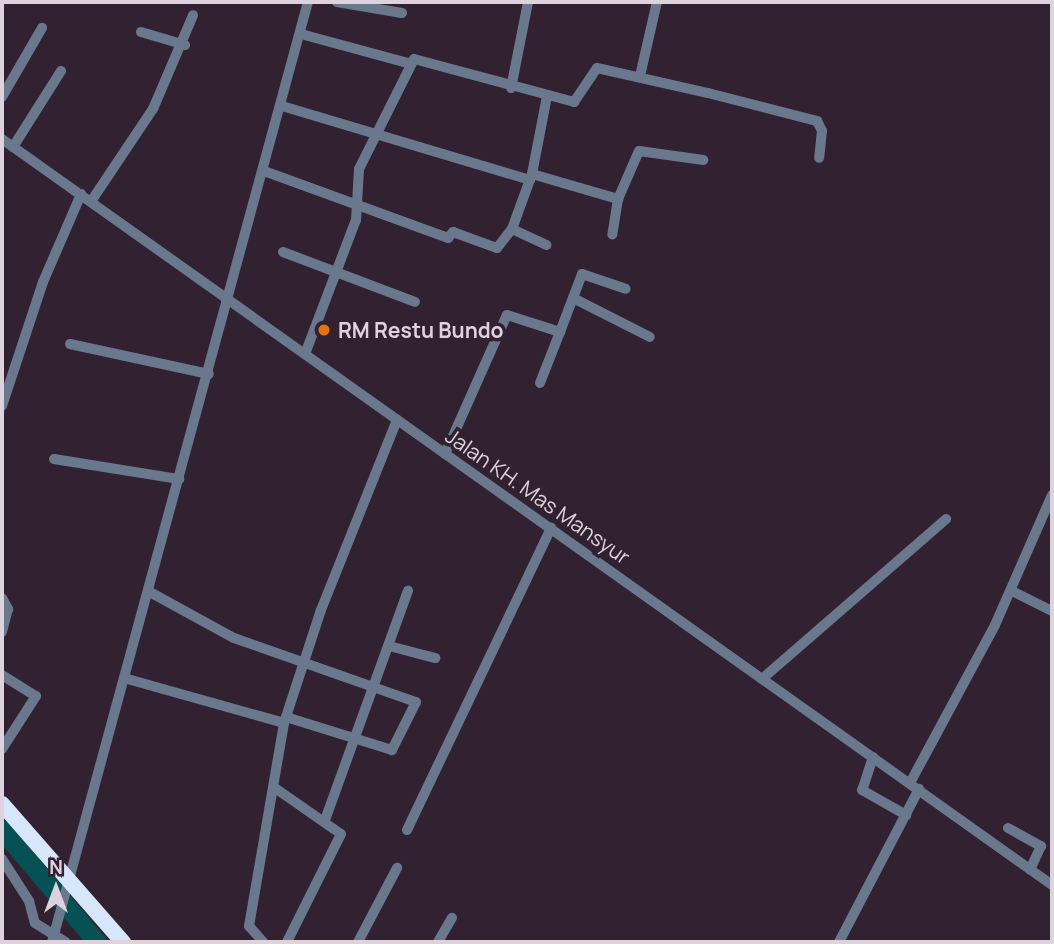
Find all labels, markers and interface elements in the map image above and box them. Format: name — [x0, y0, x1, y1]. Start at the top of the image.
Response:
place label: RM Restu Bundo — [338, 317, 504, 343]
marker: RM Restu Bundo — [316, 322, 332, 338]
street label: Jalan KH. Mas Mansyur — [441, 423, 635, 569]
north arrow — [21, 853, 91, 923]
text: N — [49, 854, 63, 880]

